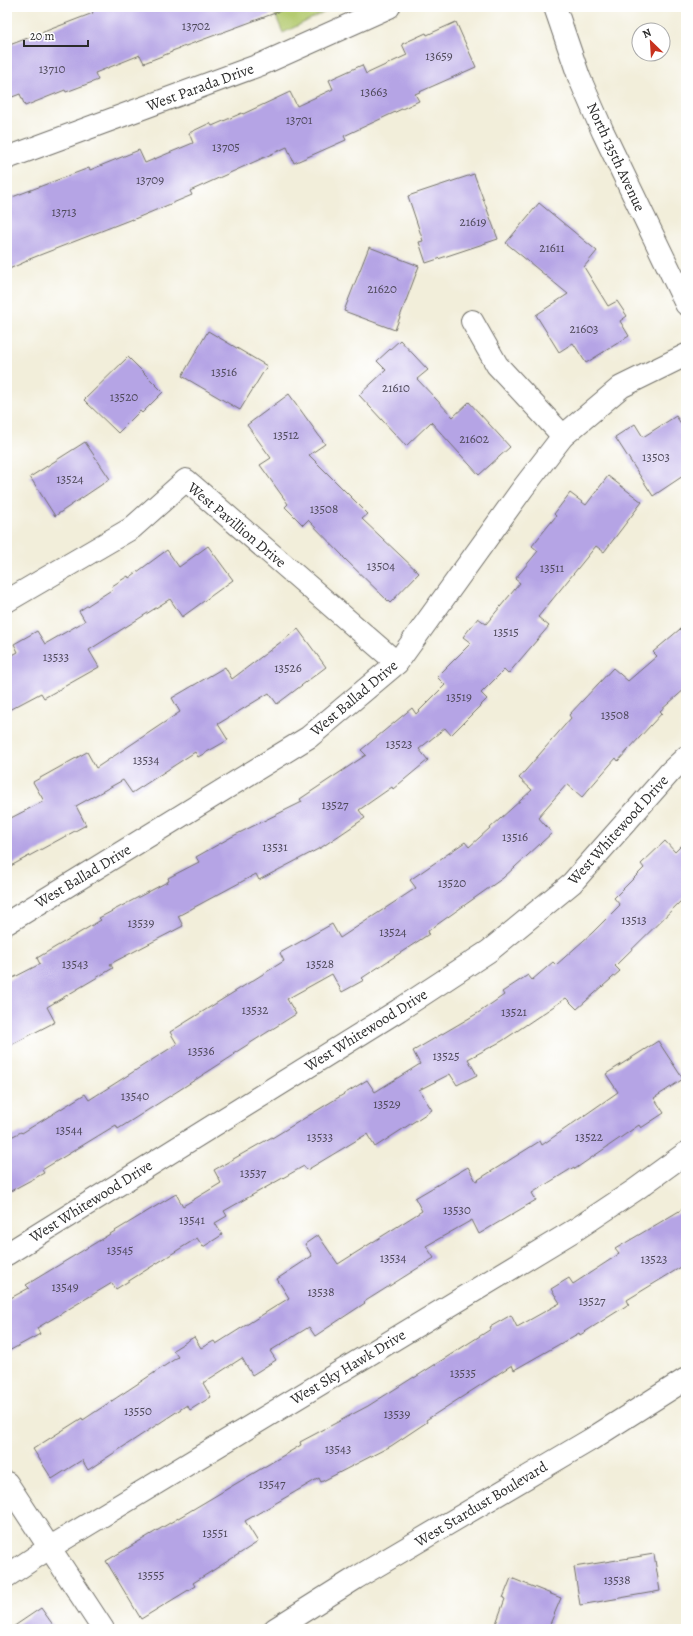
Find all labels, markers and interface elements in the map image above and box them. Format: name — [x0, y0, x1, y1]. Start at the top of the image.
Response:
house number: 13702 — [182, 17, 210, 34]
scale bar — [24, 22, 88, 48]
north arrow — [631, 22, 671, 62]
text: N — [640, 25, 654, 42]
text: 20 m — [30, 28, 54, 44]
house number: 13659 — [425, 47, 453, 64]
street label: West Parada Drive — [143, 58, 257, 116]
house number: 13710 — [39, 60, 65, 77]
house number: 13663 — [360, 83, 388, 100]
street label: North 135th Avenue — [582, 99, 650, 215]
house number: 13701 — [286, 111, 313, 128]
house number: 13705 — [212, 138, 240, 155]
house number: 13709 — [136, 171, 164, 188]
house number: 13713 — [51, 203, 77, 220]
house number: 21619 — [460, 213, 487, 230]
house number: 21611 — [539, 239, 565, 256]
house number: 21620 — [367, 280, 397, 297]
house number: 21603 — [570, 320, 598, 337]
house number: 13516 — [211, 363, 237, 380]
house number: 21610 — [382, 379, 410, 396]
house number: 13520 — [110, 388, 138, 405]
house number: 13512 — [273, 426, 299, 443]
house number: 21602 — [459, 430, 489, 447]
house number: 13503 — [642, 448, 670, 465]
house number: 13524 — [56, 470, 84, 487]
street label: West Pavillion Drive — [183, 477, 291, 572]
house number: 13508 — [310, 500, 338, 517]
house number: 13504 — [367, 557, 395, 574]
house number: 13511 — [540, 559, 565, 576]
house number: 13515 — [493, 623, 519, 640]
house number: 13533 — [43, 648, 69, 665]
street label: West Ballad Drive — [305, 655, 402, 741]
house number: 13526 — [274, 659, 302, 676]
house number: 13519 — [446, 688, 472, 705]
house number: 13508 — [601, 706, 629, 723]
house number: 13523 — [385, 735, 413, 752]
house number: 13534 — [133, 751, 159, 768]
street label: West Whitewood Drive — [563, 771, 673, 890]
house number: 13527 — [321, 796, 349, 813]
house number: 13516 — [502, 828, 528, 845]
house number: 13531 — [262, 838, 288, 855]
street label: West Ballad Drive — [30, 839, 135, 913]
house number: 13520 — [438, 874, 466, 891]
house number: 13513 — [621, 911, 647, 928]
house number: 13539 — [128, 914, 154, 931]
house number: 13524 — [379, 923, 407, 940]
house number: 13543 — [62, 955, 88, 972]
house number: 13528 — [306, 955, 334, 972]
street label: West Whitewood Drive — [300, 984, 431, 1076]
house number: 13532 — [241, 1001, 269, 1018]
house number: 13521 — [501, 1003, 528, 1020]
house number: 13536 — [188, 1042, 214, 1059]
house number: 13525 — [432, 1047, 460, 1064]
house number: 13540 — [121, 1087, 149, 1104]
house number: 13529 — [373, 1095, 401, 1112]
house number: 13544 — [55, 1121, 83, 1138]
house number: 13533 — [307, 1128, 333, 1145]
house number: 13522 — [575, 1128, 603, 1145]
street label: West Whitewood Drive — [25, 1155, 156, 1247]
house number: 13537 — [240, 1164, 267, 1181]
house number: 13530 — [443, 1201, 471, 1218]
house number: 13541 — [179, 1211, 205, 1228]
house number: 13545 — [107, 1241, 133, 1258]
house number: 13534 — [380, 1249, 406, 1266]
house number: 13523 — [640, 1250, 668, 1267]
house number: 13549 — [51, 1278, 79, 1295]
house number: 13538 — [307, 1283, 335, 1300]
house number: 13527 — [578, 1292, 606, 1309]
street label: West Sky Hawk Drive — [286, 1325, 409, 1410]
house number: 13535 — [450, 1364, 476, 1381]
house number: 13550 — [124, 1402, 152, 1419]
house number: 13539 — [384, 1405, 410, 1422]
house number: 13543 — [325, 1440, 351, 1457]
street label: West Stardust Boulevard — [410, 1456, 552, 1552]
house number: 13547 — [259, 1475, 286, 1492]
house number: 13551 — [202, 1524, 228, 1541]
house number: 13555 — [138, 1566, 164, 1583]
house number: 13538 — [603, 1571, 631, 1588]

